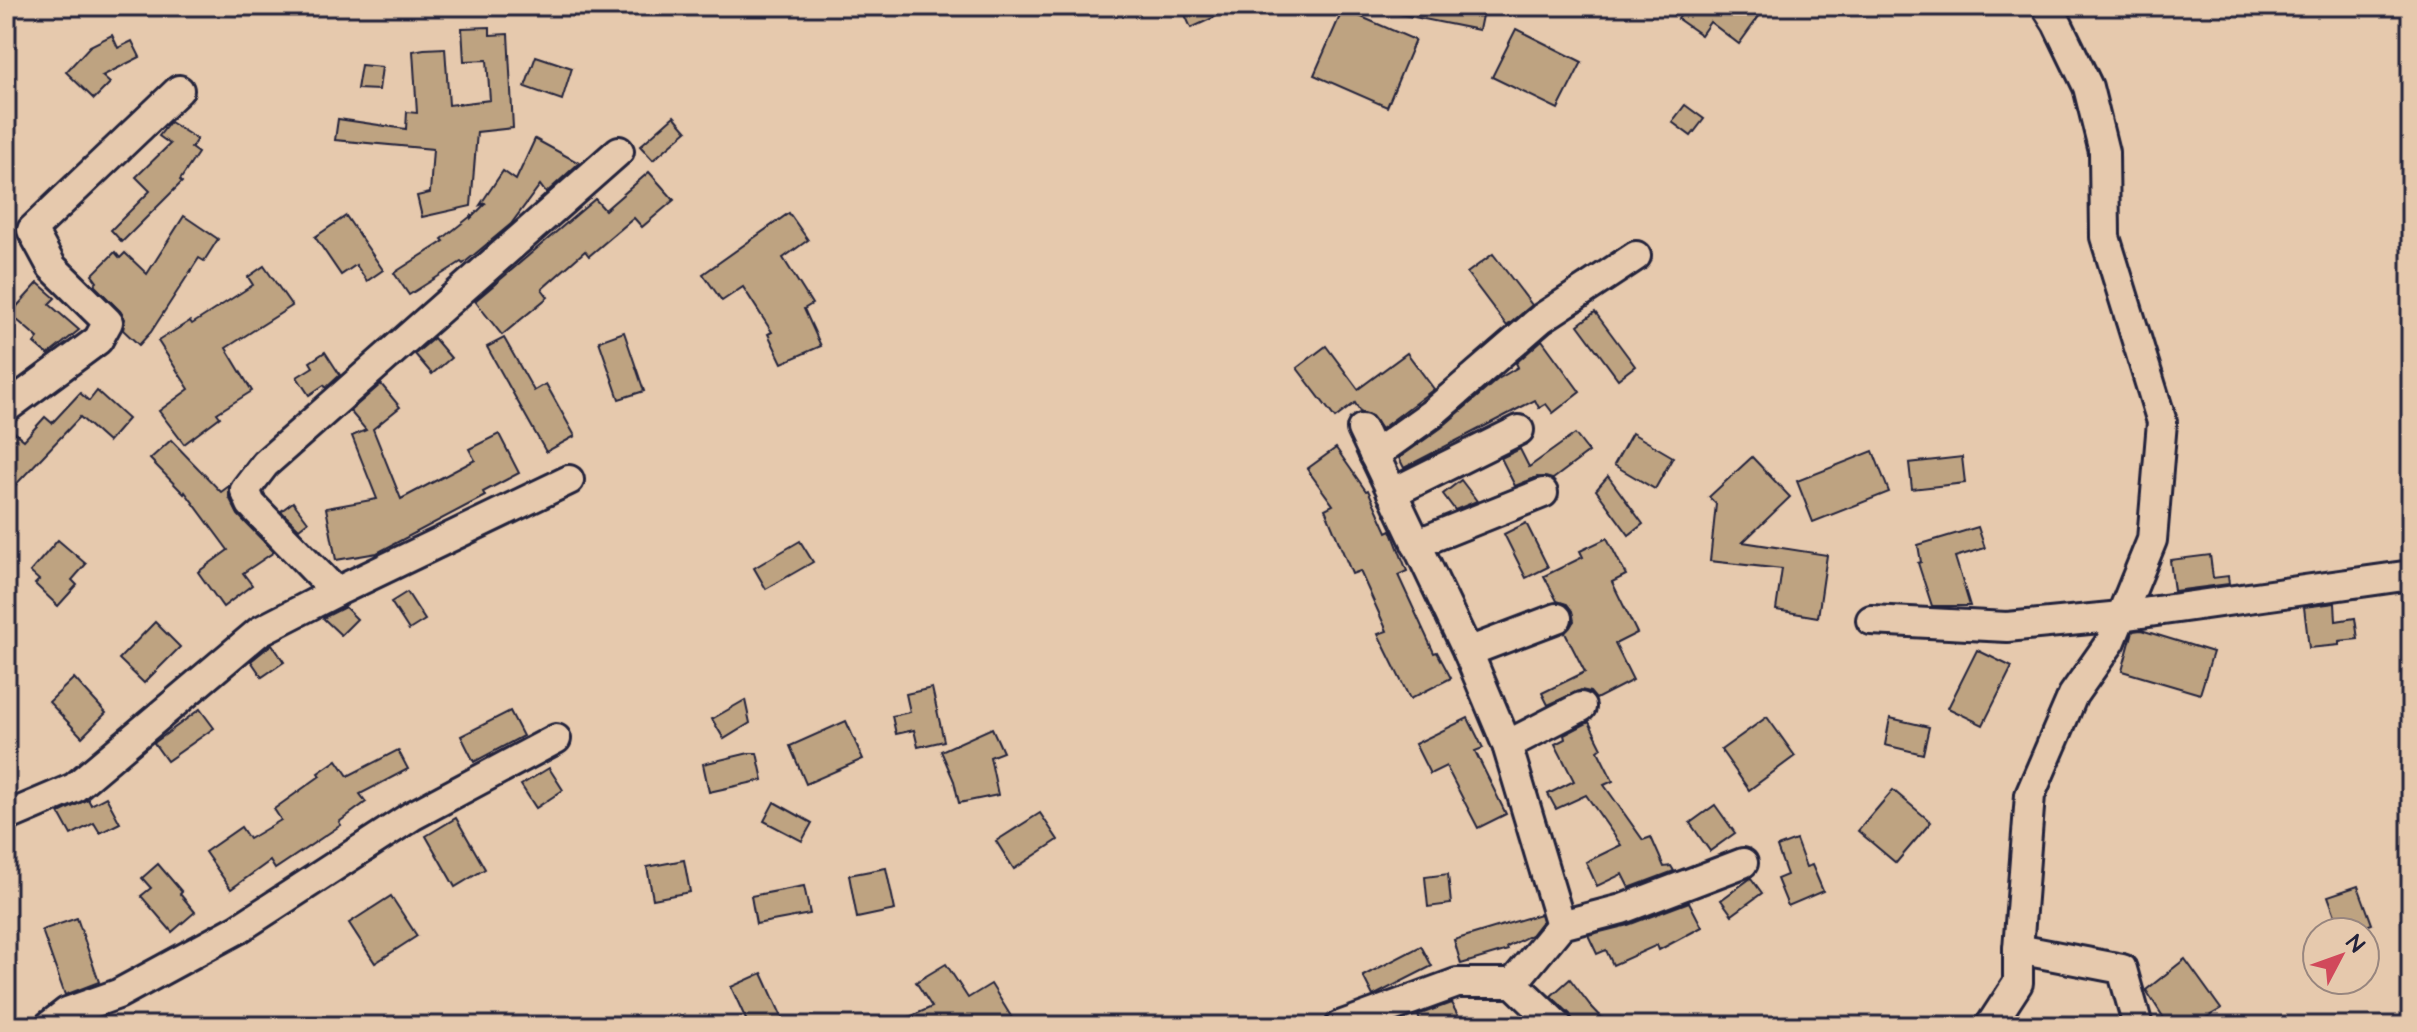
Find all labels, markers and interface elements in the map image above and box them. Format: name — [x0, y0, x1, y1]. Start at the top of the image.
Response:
north arrow — [2301, 916, 2381, 996]
text: N — [2339, 928, 2371, 959]

